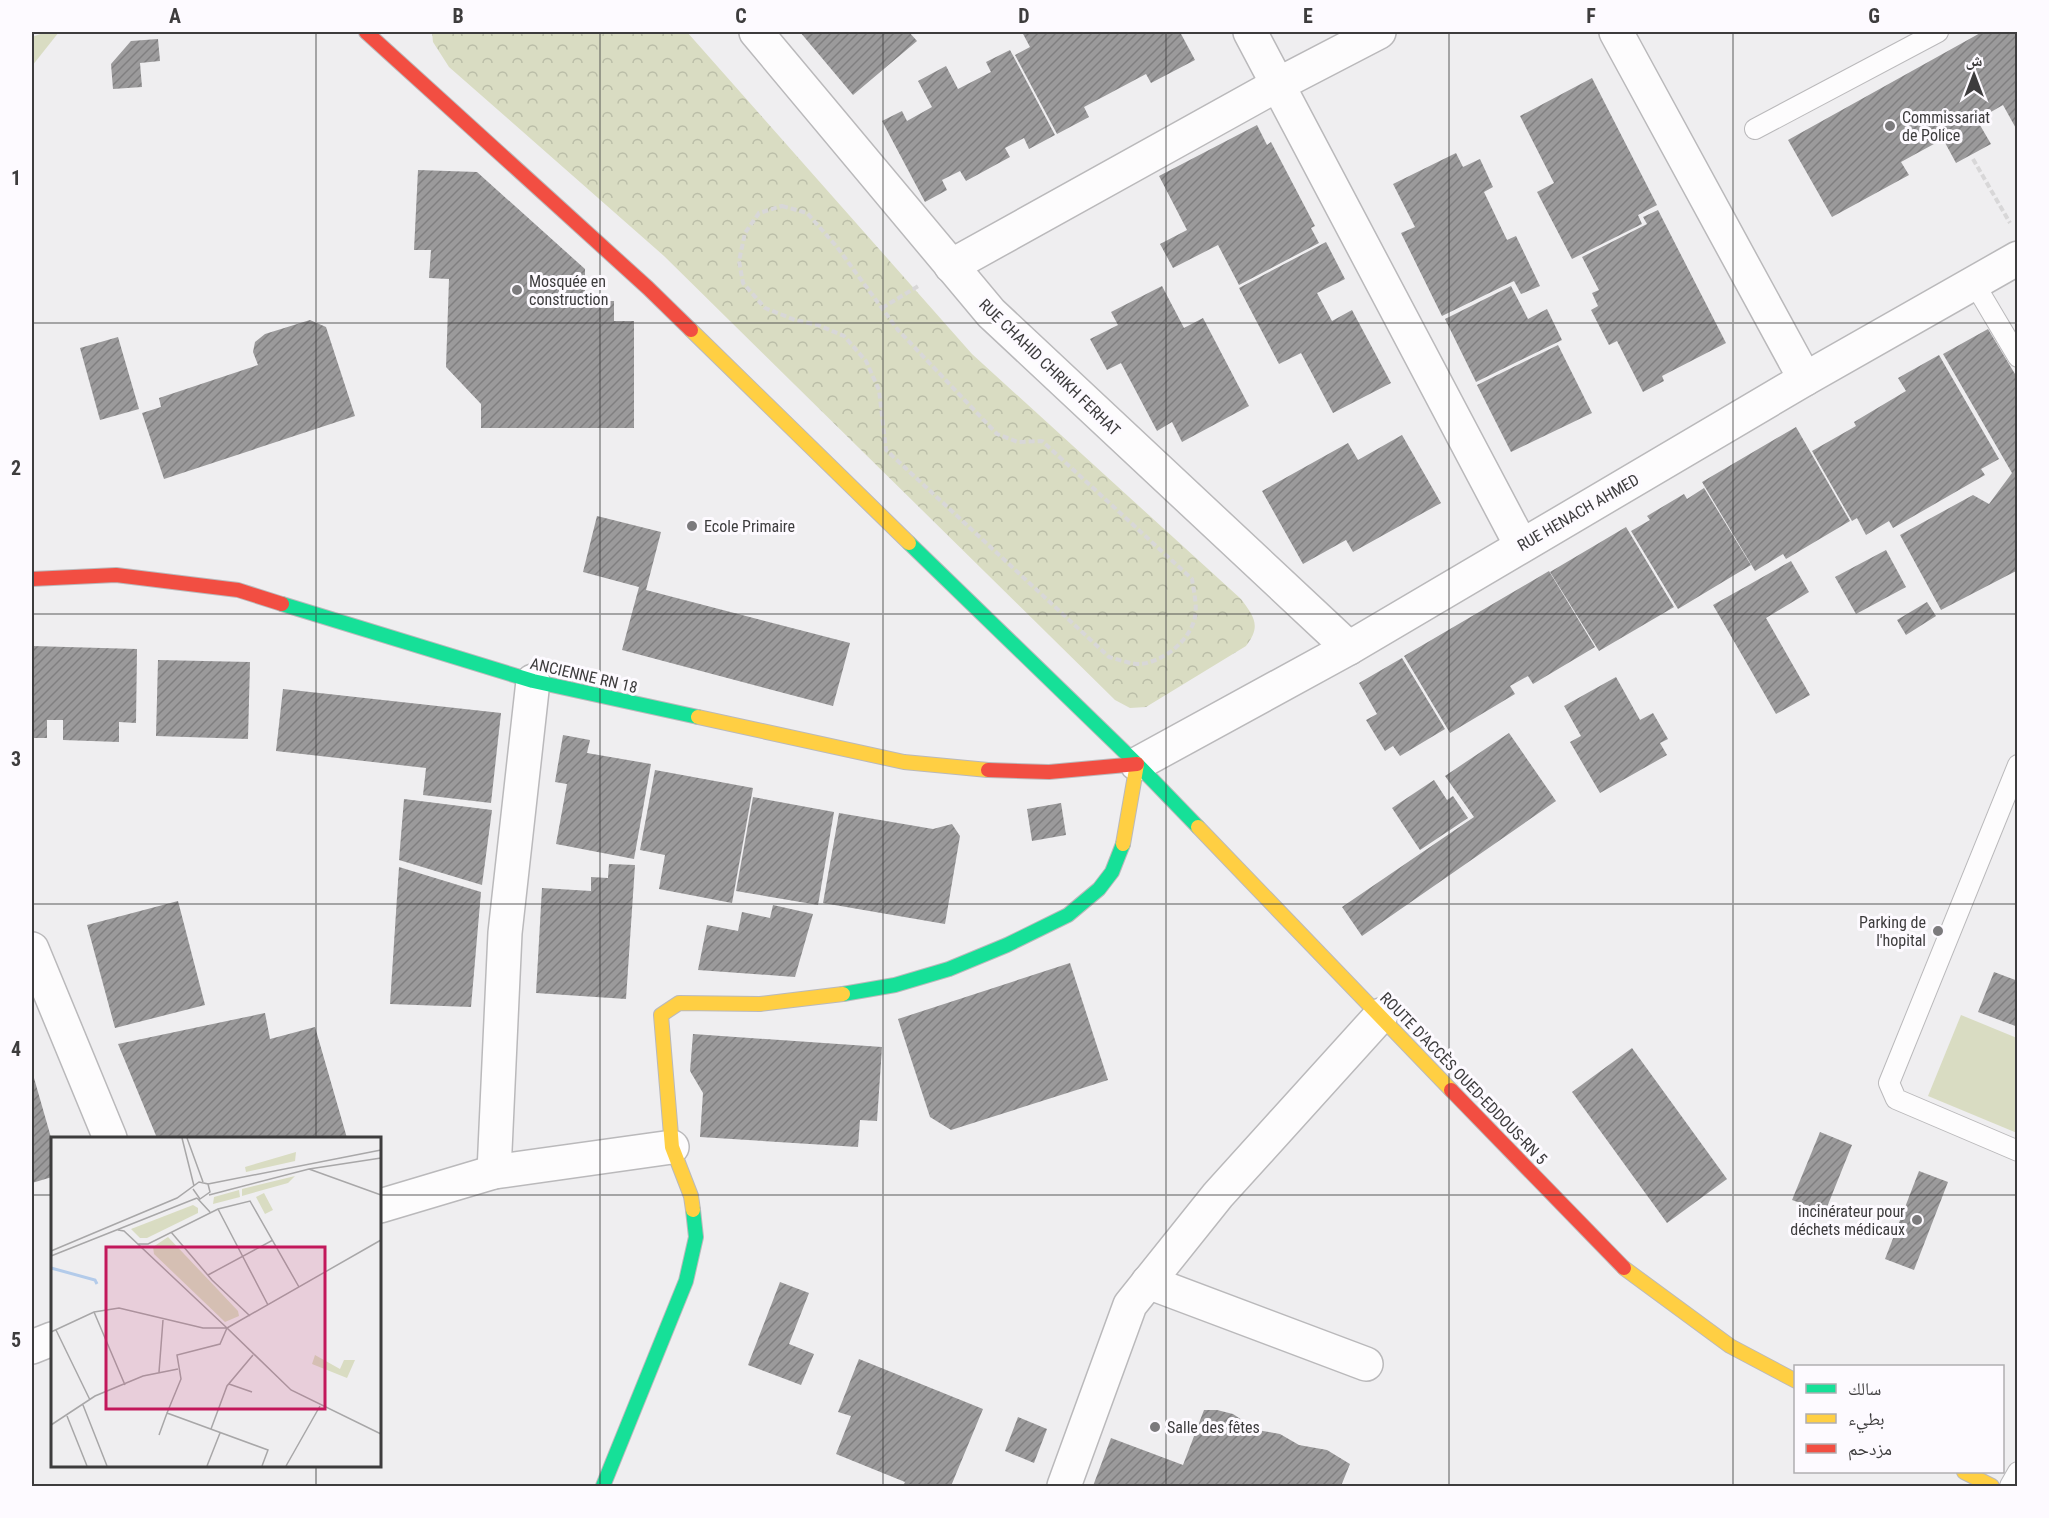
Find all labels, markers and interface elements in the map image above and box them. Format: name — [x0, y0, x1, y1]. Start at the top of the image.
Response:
text: A — [169, 4, 181, 28]
text: B — [452, 4, 464, 28]
text: C — [735, 4, 747, 28]
text: D — [1018, 4, 1030, 28]
text: E — [1303, 4, 1313, 28]
text: F — [1586, 4, 1596, 28]
text: G — [1868, 4, 1880, 28]
north arrow — [1944, 45, 2004, 105]
text: ش — [1966, 51, 1983, 70]
place label: Commissariat de Police — [1902, 108, 1990, 145]
marker: Commissariat de Police — [1883, 119, 1897, 133]
text: 1 — [11, 166, 21, 190]
place label: Mosquée en construction — [529, 272, 608, 309]
marker: Mosquée en construction — [510, 283, 524, 297]
street label: RUE CHAHID CHRIKH FERHAT — [975, 295, 1124, 440]
text: 2 — [11, 456, 21, 480]
street label: RUE HENACH AHMED — [1514, 470, 1642, 555]
place label: Ecole Primaire — [704, 517, 795, 536]
marker: Ecole Primaire — [685, 519, 699, 533]
street label: ANCIENNE RN 18 — [528, 654, 639, 697]
text: 3 — [11, 747, 21, 771]
place label: Parking de l'hopital — [1859, 913, 1926, 950]
marker: Parking de l'hopital — [1931, 924, 1945, 938]
street label: ROUTE D'ACCÈS OUED-EDDOUS-RN 5 — [1376, 988, 1551, 1168]
text: 4 — [11, 1037, 21, 1061]
inset map — [51, 1137, 381, 1467]
place label: incinérateur pour déchets médicaux — [1790, 1202, 1905, 1239]
marker: incinérateur pour déchets médicaux — [1910, 1213, 1924, 1227]
text: 5 — [11, 1328, 21, 1352]
legend — [1794, 1365, 2004, 1473]
text: سالك — [1848, 1378, 1881, 1399]
text: بطيء — [1848, 1408, 1885, 1434]
place label: Salle des fêtes — [1167, 1418, 1260, 1437]
marker: Salle des fêtes — [1148, 1420, 1162, 1434]
text: مزدحم — [1848, 1438, 1892, 1461]

